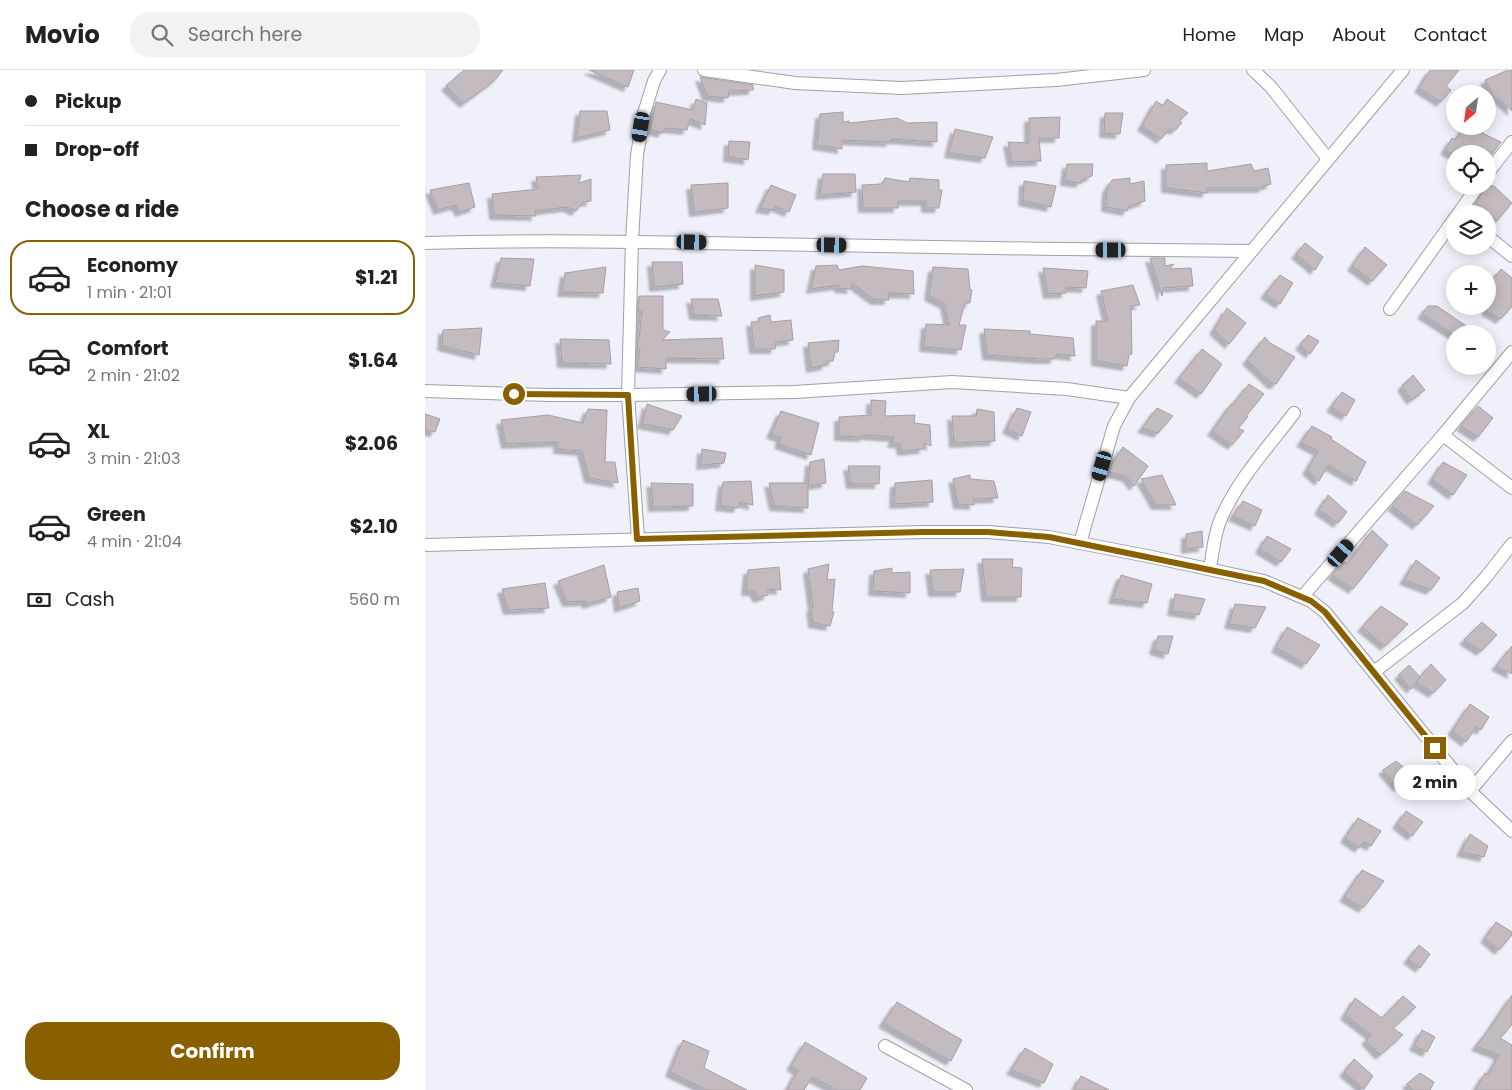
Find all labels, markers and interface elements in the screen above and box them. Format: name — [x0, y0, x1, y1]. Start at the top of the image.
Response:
search box — [130, 12, 480, 57]
text: Movio — [25, 18, 100, 51]
icon: search — [148, 21, 176, 49]
text: Search here — [188, 21, 302, 48]
text: Home — [1182, 22, 1236, 47]
text: Map — [1264, 22, 1304, 47]
text: About — [1332, 22, 1386, 47]
text: Contact — [1414, 22, 1487, 47]
north arrow — [1446, 85, 1496, 135]
map controls — [1446, 85, 1496, 375]
text: Pickup — [55, 88, 121, 115]
car — [631, 111, 650, 143]
text: Drop-off — [55, 136, 139, 163]
button: locate — [1446, 145, 1496, 195]
text: Choose a ride — [25, 194, 179, 225]
button: layers — [1446, 205, 1496, 255]
car — [676, 234, 707, 250]
car — [816, 237, 847, 253]
car — [1096, 243, 1126, 258]
text: Economy — [87, 252, 178, 279]
icon: car — [27, 255, 72, 300]
text: $1.21 — [355, 264, 398, 291]
button: + — [1446, 265, 1496, 315]
text: 1 min · 21:01 — [87, 281, 172, 304]
button: − — [1446, 325, 1496, 375]
text: Comfort — [87, 335, 169, 362]
icon: car — [27, 338, 72, 383]
text: $1.64 — [348, 347, 398, 374]
text: 2 min · 21:02 — [87, 364, 180, 387]
route start — [503, 383, 525, 405]
car — [686, 386, 717, 402]
text: XL — [87, 418, 110, 445]
icon: car — [27, 421, 72, 466]
text: $2.06 — [345, 430, 398, 457]
text: 3 min · 21:03 — [87, 447, 181, 470]
car — [1090, 450, 1113, 482]
text: Green — [87, 501, 146, 528]
icon: car — [27, 504, 72, 549]
text: $2.10 — [350, 513, 398, 540]
text: 4 min · 21:04 — [87, 530, 182, 553]
car — [1325, 537, 1356, 569]
icon: cash — [25, 586, 53, 614]
text: Cash — [65, 586, 115, 613]
text: 560 m — [349, 588, 400, 611]
route end — [1424, 737, 1446, 759]
callout: 2 min — [1394, 766, 1476, 800]
text: 2 min — [1413, 771, 1457, 794]
button: Confirm — [25, 1022, 400, 1080]

